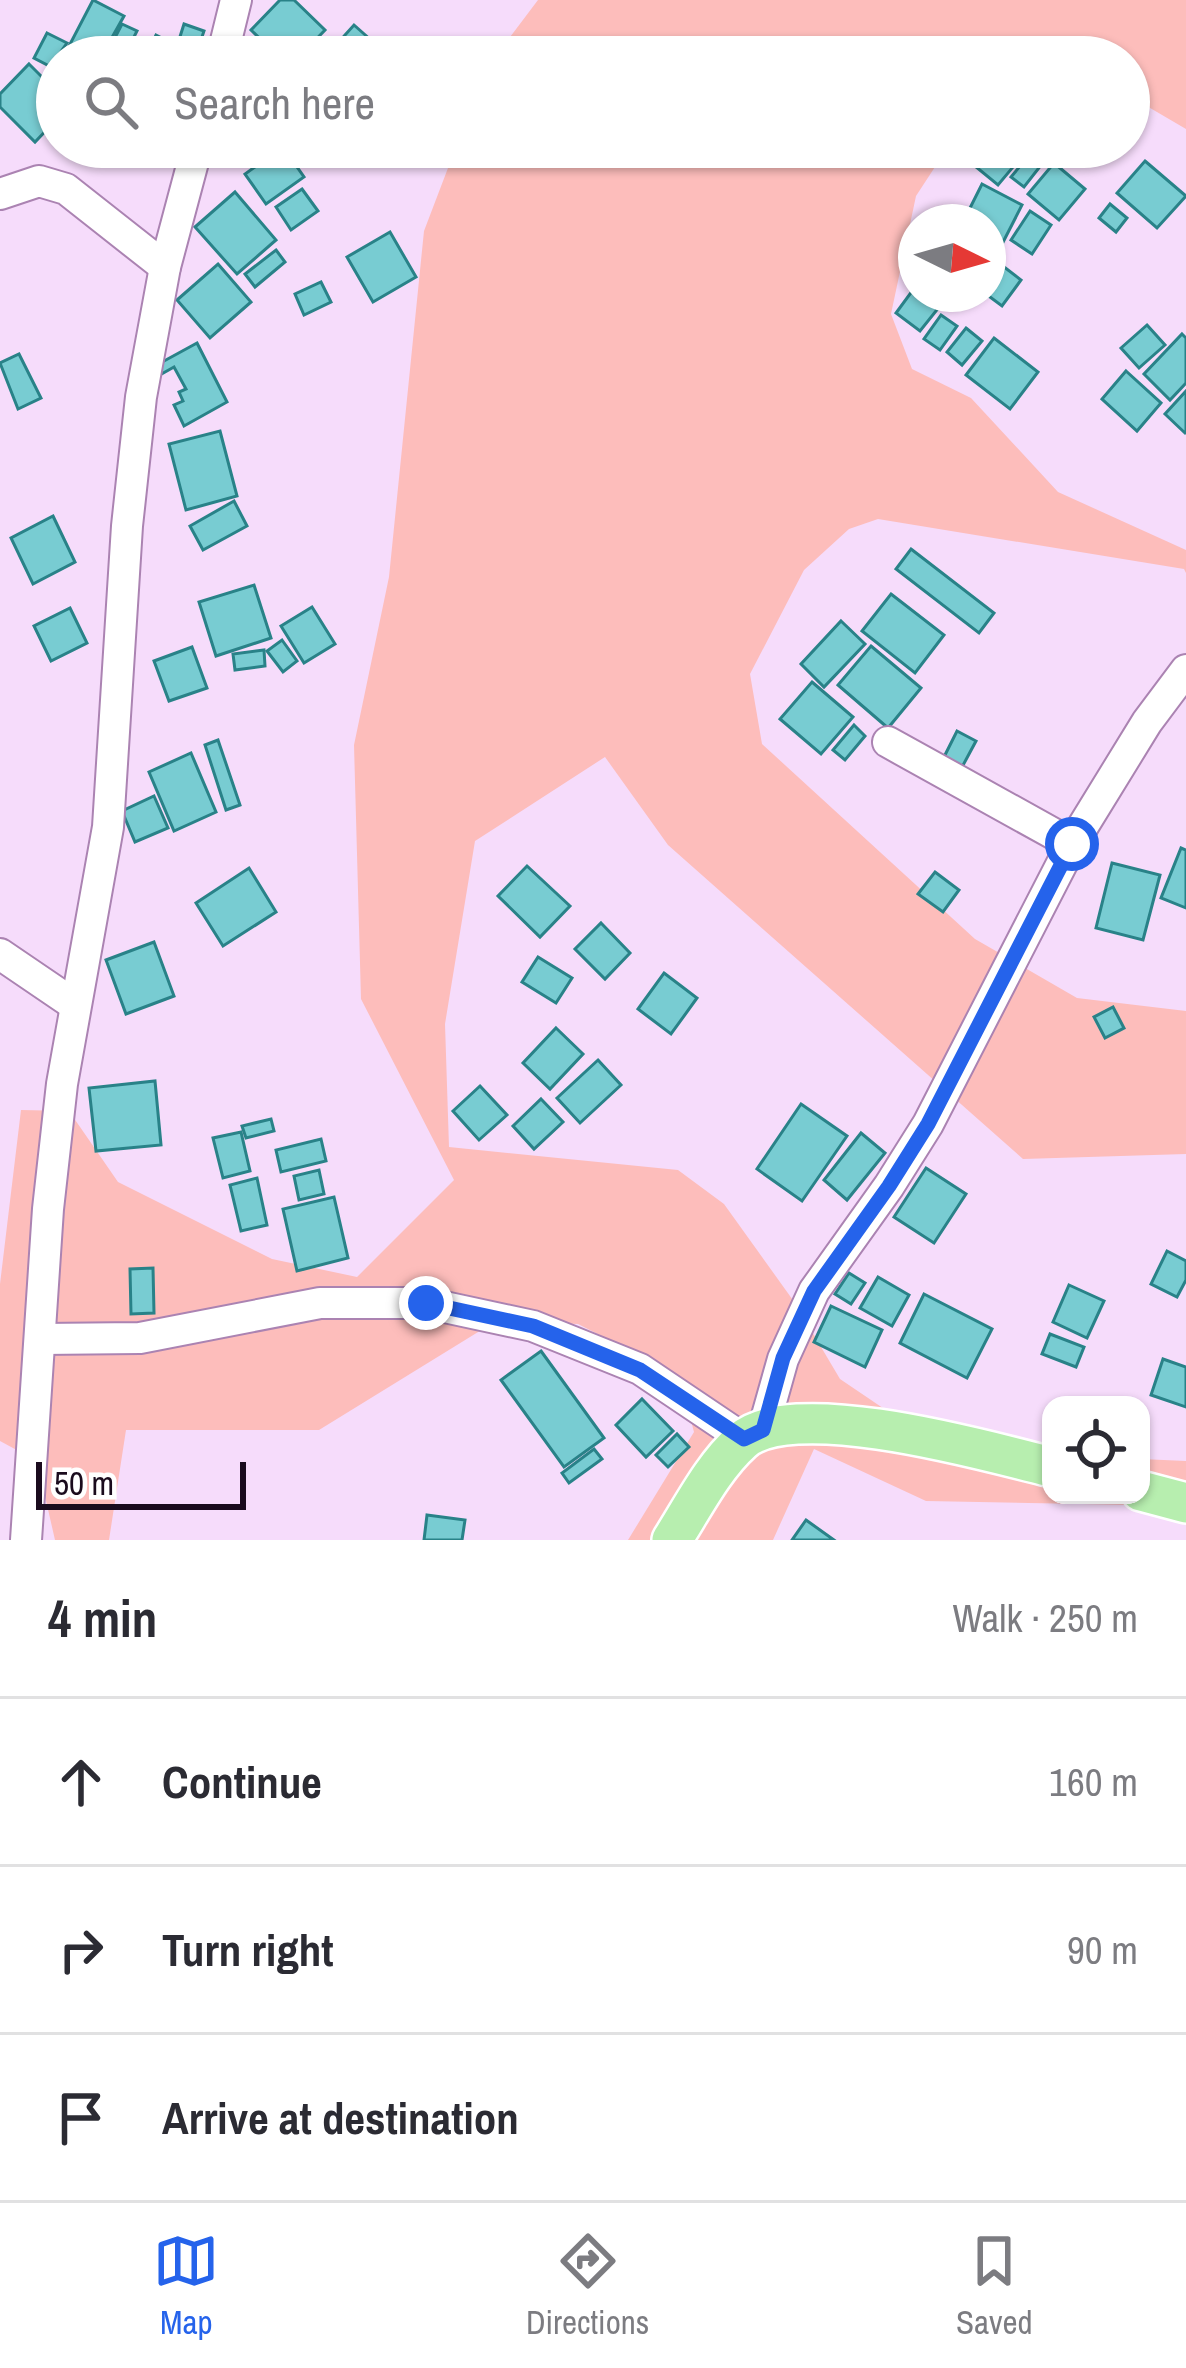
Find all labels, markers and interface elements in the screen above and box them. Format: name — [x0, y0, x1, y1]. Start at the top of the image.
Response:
search box — [36, 36, 1150, 168]
icon: search — [78, 69, 144, 135]
text: Search here — [174, 72, 375, 133]
north arrow — [898, 204, 1006, 312]
route start — [1045, 817, 1099, 871]
route end — [399, 1276, 453, 1330]
map controls — [1042, 1396, 1150, 1504]
button: locate — [1042, 1396, 1150, 1504]
scale bar — [36, 1456, 246, 1509]
text: 50 m — [54, 1461, 114, 1505]
text: 4 min — [48, 1584, 157, 1653]
text: Walk · 250 m — [953, 1592, 1138, 1644]
icon: ahead — [48, 1749, 114, 1815]
text: Continue — [162, 1751, 322, 1812]
text: 160 m — [1049, 1756, 1138, 1808]
icon: right — [48, 1917, 114, 1983]
text: Turn right — [162, 1919, 334, 1980]
text: 90 m — [1067, 1924, 1138, 1976]
icon: arrive — [48, 2085, 114, 2151]
text: Arrive at destination — [162, 2087, 519, 2148]
tab: Map — [153, 2228, 219, 2344]
tab: Directions — [526, 2228, 649, 2344]
tab: Saved — [956, 2228, 1033, 2344]

